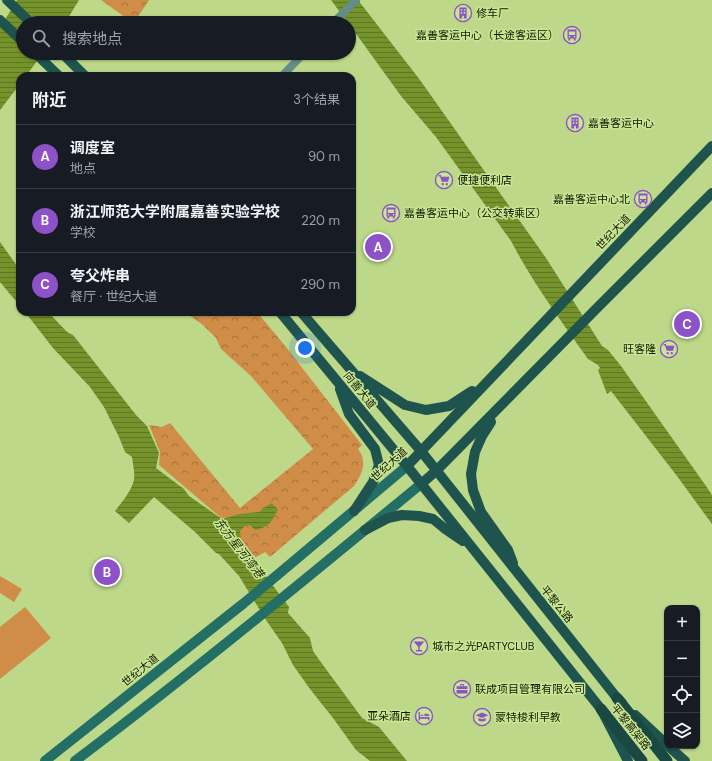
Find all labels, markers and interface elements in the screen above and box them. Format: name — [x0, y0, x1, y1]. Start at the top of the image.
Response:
building icon: 修车厂 — [453, 3, 473, 23]
place label: 修车厂 — [476, 6, 509, 20]
search box — [16, 16, 356, 60]
bus stop icon: 嘉善客运中心（长途客运区） — [562, 25, 582, 45]
icon: search — [30, 27, 52, 49]
place label: 嘉善客运中心（长途客运区） — [416, 28, 559, 42]
text: 搜索地点 — [62, 29, 122, 49]
text: 附近 — [32, 89, 66, 111]
text: 3个结果 — [293, 91, 340, 108]
building icon: 嘉善客运中心 — [565, 113, 585, 133]
place label: 嘉善客运中心 — [588, 116, 654, 130]
text: 调度室 — [70, 138, 115, 158]
text: A — [40, 148, 50, 165]
text: 90 m — [308, 148, 340, 165]
text: 地点 — [70, 160, 96, 177]
supermarket icon: 便捷便利店 — [434, 170, 454, 190]
place label: 便捷便利店 — [457, 173, 512, 187]
bus stop icon: 嘉善客运中心北 — [633, 189, 653, 209]
place label: 嘉善客运中心北 — [553, 192, 630, 206]
text: 浙江师范大学附属嘉善实验学校 — [70, 202, 280, 222]
bus stop icon: 嘉善客运中心（公交转乘区） — [381, 203, 401, 223]
place label: 嘉善客运中心（公交转乘区） — [404, 206, 547, 220]
street label: 世纪大道 — [593, 211, 633, 253]
text: B — [41, 212, 49, 229]
text: 220 m — [301, 212, 340, 229]
text: 学校 — [70, 224, 96, 241]
pin: A — [365, 232, 391, 262]
text: 夸父炸串 — [70, 266, 130, 286]
text: C — [40, 276, 50, 293]
text: 290 m — [301, 276, 340, 293]
text: 餐厅 · 世纪大道 — [70, 288, 158, 305]
pin: C — [674, 309, 700, 339]
your location — [295, 338, 315, 358]
supermarket icon: 旺客隆 — [659, 339, 679, 359]
place label: 旺客隆 — [623, 342, 656, 356]
street label: 向善大道 — [341, 368, 379, 412]
street label: 世纪大道 — [368, 444, 410, 484]
water label: 东方星河湾港 — [211, 515, 269, 583]
pin: B — [94, 557, 120, 587]
street label: 平黎公路 — [538, 582, 576, 626]
map controls — [664, 605, 700, 749]
button: + — [664, 605, 700, 641]
bar icon: 城市之光PARTYCLUB — [409, 636, 429, 656]
place label: 城市之光PARTYCLUB — [432, 639, 535, 653]
button: − — [664, 641, 700, 677]
street label: 世纪大道 — [118, 651, 162, 689]
button: locate — [664, 677, 700, 713]
office icon: 联成项目管理有限公司 — [452, 679, 472, 699]
place label: 联成项目管理有限公司 — [475, 682, 585, 696]
street label: 平黎高架路 — [608, 701, 654, 753]
hotel icon: 亚朵酒店 — [414, 706, 434, 726]
school or university icon: 蒙特梭利早教 — [472, 707, 492, 727]
place label: 亚朵酒店 — [367, 709, 411, 723]
place label: 蒙特梭利早教 — [495, 710, 561, 724]
button: layers — [664, 713, 700, 749]

